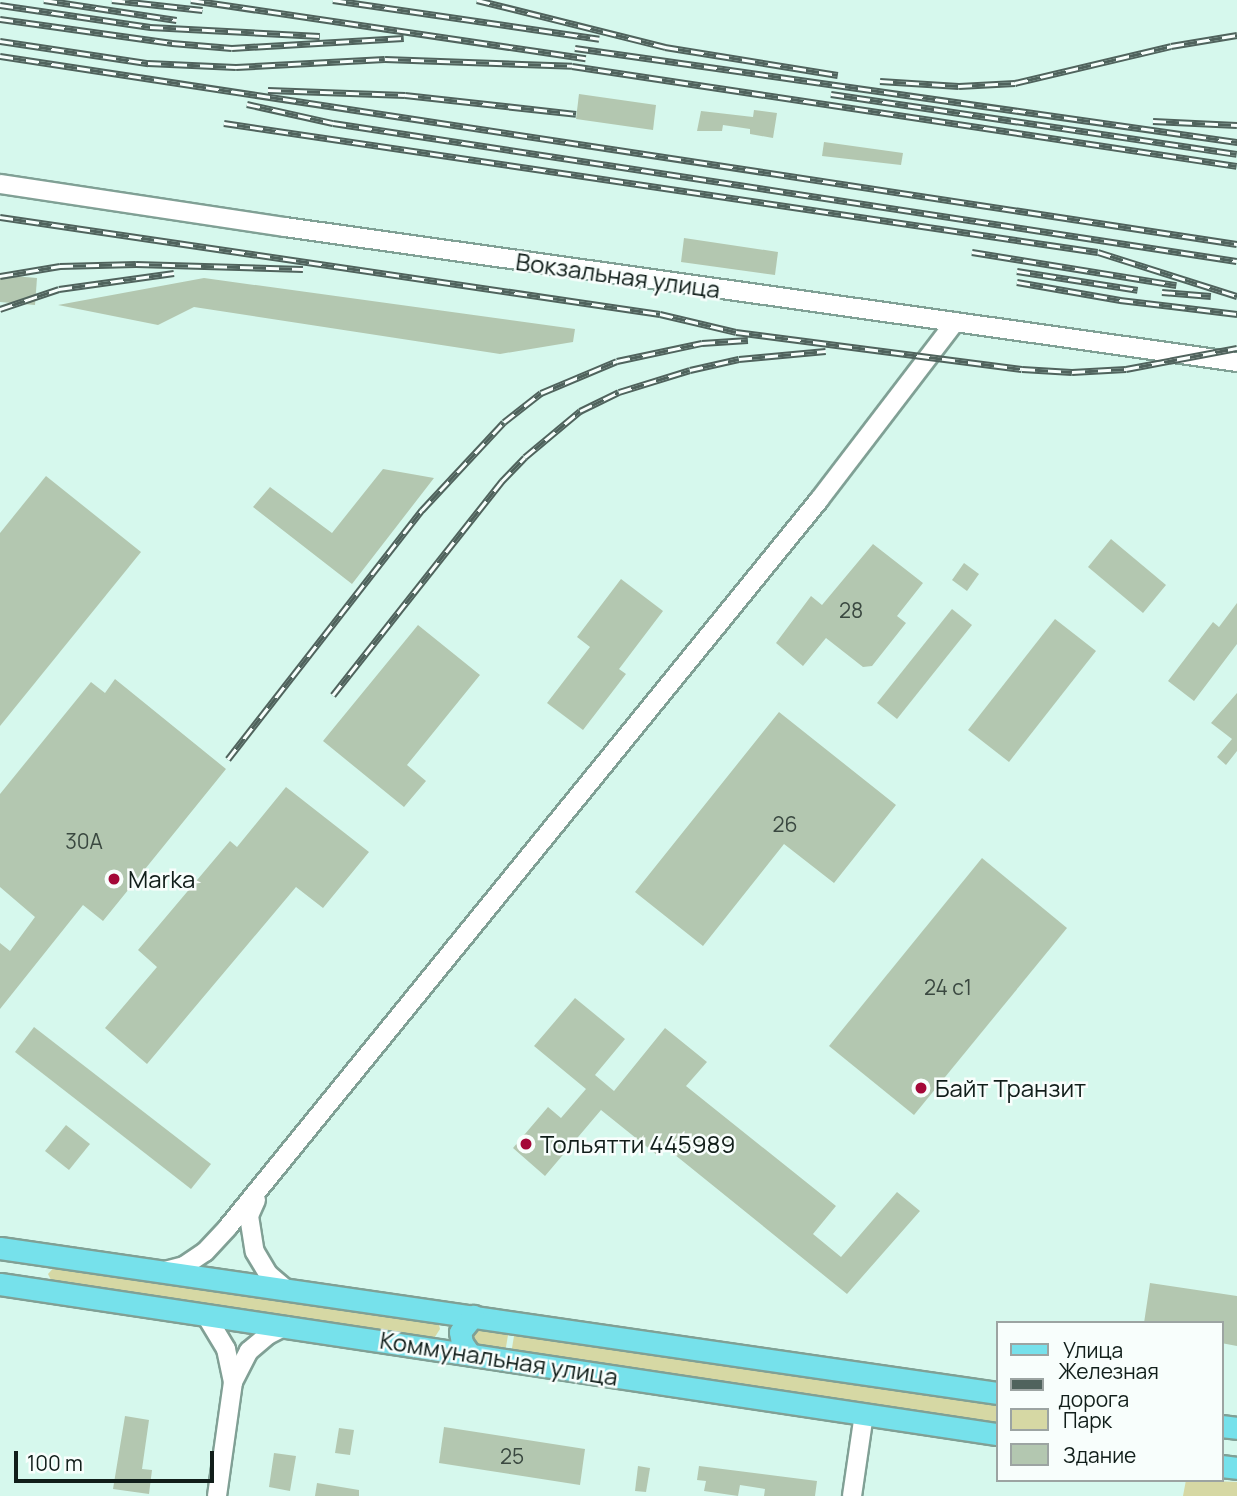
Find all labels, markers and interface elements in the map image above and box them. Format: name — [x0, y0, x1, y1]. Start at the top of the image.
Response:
street label: Вокзальная улица — [514, 246, 722, 304]
house number: 28 — [839, 597, 863, 623]
house number: 26 — [772, 811, 798, 837]
house number: 30А — [65, 828, 103, 854]
place label: Marka — [128, 865, 195, 893]
marker: Marka — [106, 871, 122, 887]
house number: 24 с1 — [924, 974, 972, 1000]
place label: Байт Транзит — [935, 1074, 1086, 1102]
marker: Байт Транзит — [913, 1080, 929, 1096]
place label: Тольятти 445989 — [540, 1130, 735, 1158]
marker: Тольятти 445989 — [518, 1136, 534, 1152]
legend — [996, 1321, 1223, 1482]
street label: Коммунальная улица — [378, 1325, 620, 1391]
text: Улица — [1063, 1336, 1123, 1364]
text: Железная дорога — [1058, 1357, 1159, 1413]
text: Парк — [1063, 1406, 1112, 1434]
scale bar — [18, 1436, 217, 1480]
text: Здание — [1063, 1441, 1136, 1469]
house number: 25 — [500, 1443, 524, 1469]
text: 100 m — [27, 1449, 83, 1477]

